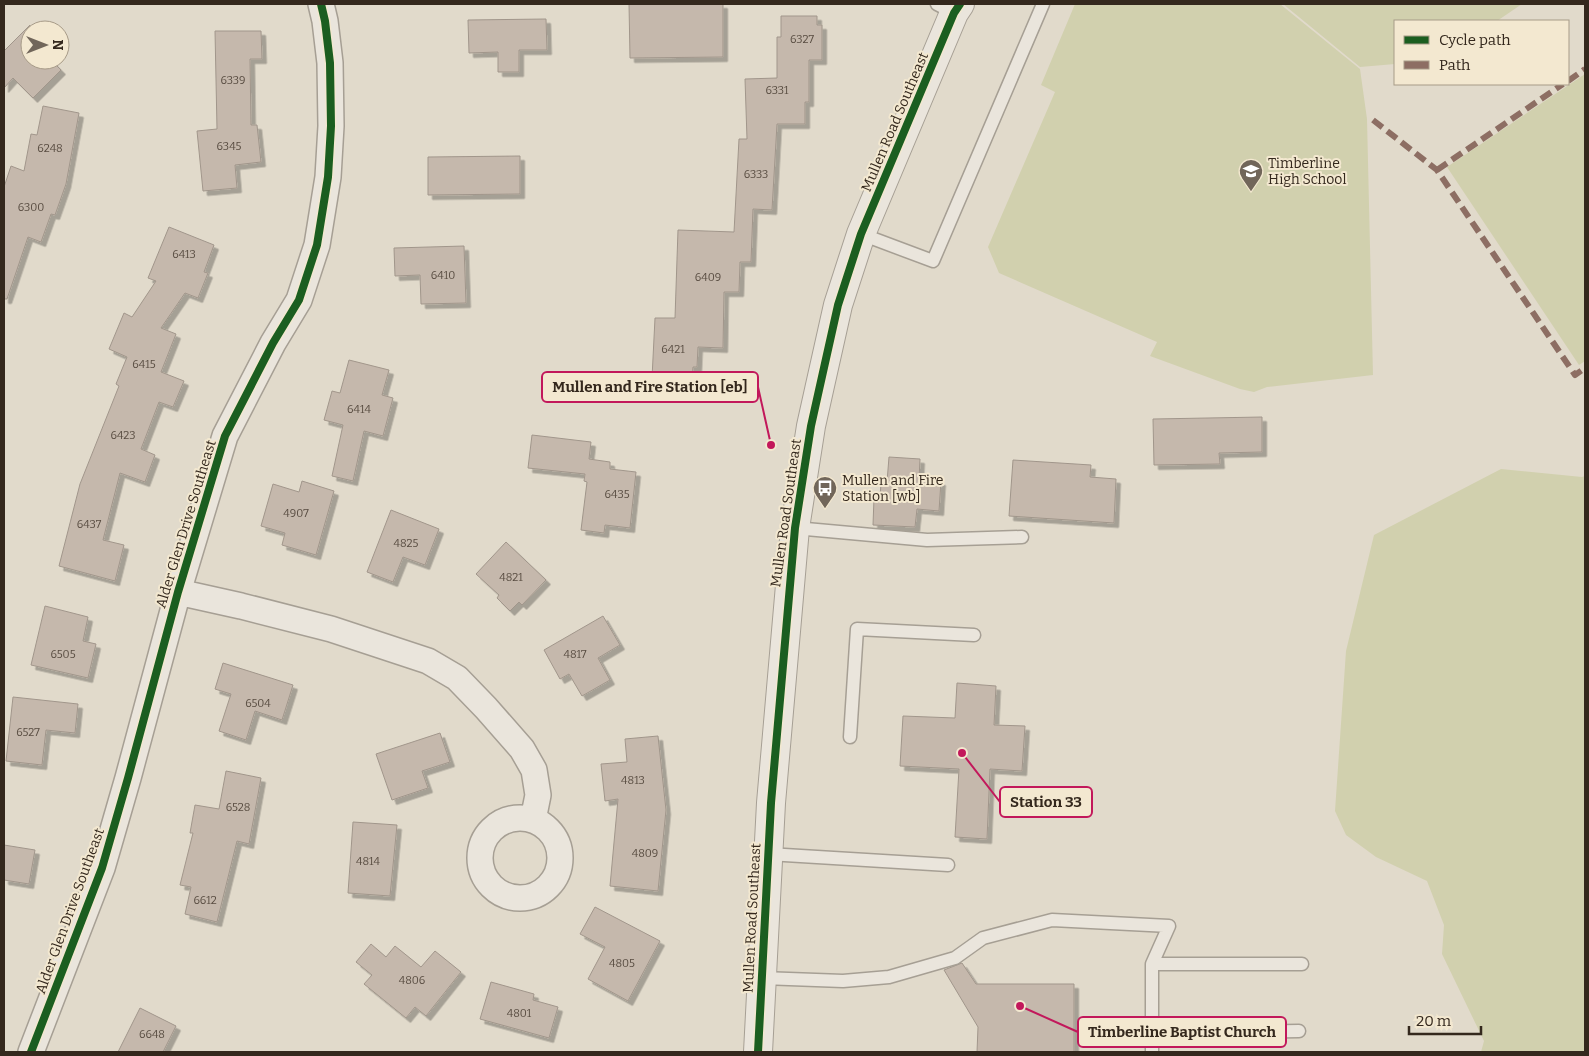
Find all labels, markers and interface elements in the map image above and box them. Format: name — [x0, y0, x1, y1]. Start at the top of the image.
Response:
north arrow — [20, 20, 70, 70]
legend — [1394, 20, 1569, 85]
text: Cycle path — [1439, 31, 1511, 49]
house number: 6327 — [790, 33, 814, 46]
text: N — [49, 40, 66, 51]
street label: Mullen Road Southeast — [858, 50, 932, 194]
text: Path — [1439, 56, 1471, 74]
house number: 6339 — [220, 74, 246, 87]
house number: 6331 — [765, 84, 789, 97]
house number: 6345 — [217, 140, 242, 153]
house number: 6248 — [37, 142, 63, 155]
place label: Timberline High School — [1268, 155, 1346, 188]
school or university icon: Timberline High School — [1238, 158, 1264, 192]
house number: 6333 — [744, 168, 768, 181]
house number: 6300 — [18, 201, 44, 214]
house number: 6413 — [172, 248, 196, 261]
house number: 6410 — [431, 269, 455, 282]
house number: 6409 — [695, 271, 721, 284]
house number: 6421 — [661, 343, 685, 356]
house number: 6415 — [132, 358, 156, 371]
callout: Mullen and Fire Station [eb] — [542, 372, 758, 402]
text: Mullen and Fire Station [eb] — [552, 378, 748, 396]
house number: 6414 — [347, 403, 371, 416]
house number: 6423 — [110, 429, 136, 442]
street label: Alder Glen Drive Southeast — [152, 438, 220, 610]
street label: Mullen Road Southeast — [767, 438, 805, 588]
place label: Mullen and Fire Station [wb] — [842, 472, 944, 505]
bus stop icon: Mullen and Fire Station [wb] — [812, 475, 838, 509]
house number: 6435 — [604, 488, 630, 501]
house number: 4907 — [283, 507, 309, 520]
house number: 6437 — [77, 518, 102, 531]
house number: 4825 — [394, 537, 419, 550]
house number: 4821 — [499, 571, 523, 584]
house number: 6505 — [50, 648, 76, 661]
house number: 4817 — [564, 648, 587, 661]
house number: 6504 — [245, 697, 271, 710]
house number: 6527 — [16, 726, 40, 739]
house number: 4813 — [621, 774, 645, 787]
callout: Station 33 — [1000, 787, 1092, 817]
text: Station 33 — [1010, 793, 1082, 811]
house number: 6528 — [226, 801, 250, 814]
street label: Alder Glen Drive Southeast — [32, 826, 108, 996]
street label: Mullen Road Southeast — [740, 843, 764, 993]
house number: 4809 — [632, 847, 658, 860]
house number: 4814 — [356, 855, 381, 868]
house number: 6612 — [193, 894, 217, 907]
house number: 4805 — [609, 957, 635, 970]
house number: 4806 — [399, 974, 425, 987]
scale bar — [1409, 1004, 1482, 1036]
house number: 4801 — [507, 1007, 532, 1020]
text: 20 m — [1416, 1012, 1452, 1030]
callout: Timberline Baptist Church — [1078, 1017, 1286, 1047]
text: Timberline Baptist Church — [1088, 1023, 1276, 1041]
house number: 6648 — [139, 1028, 165, 1041]

